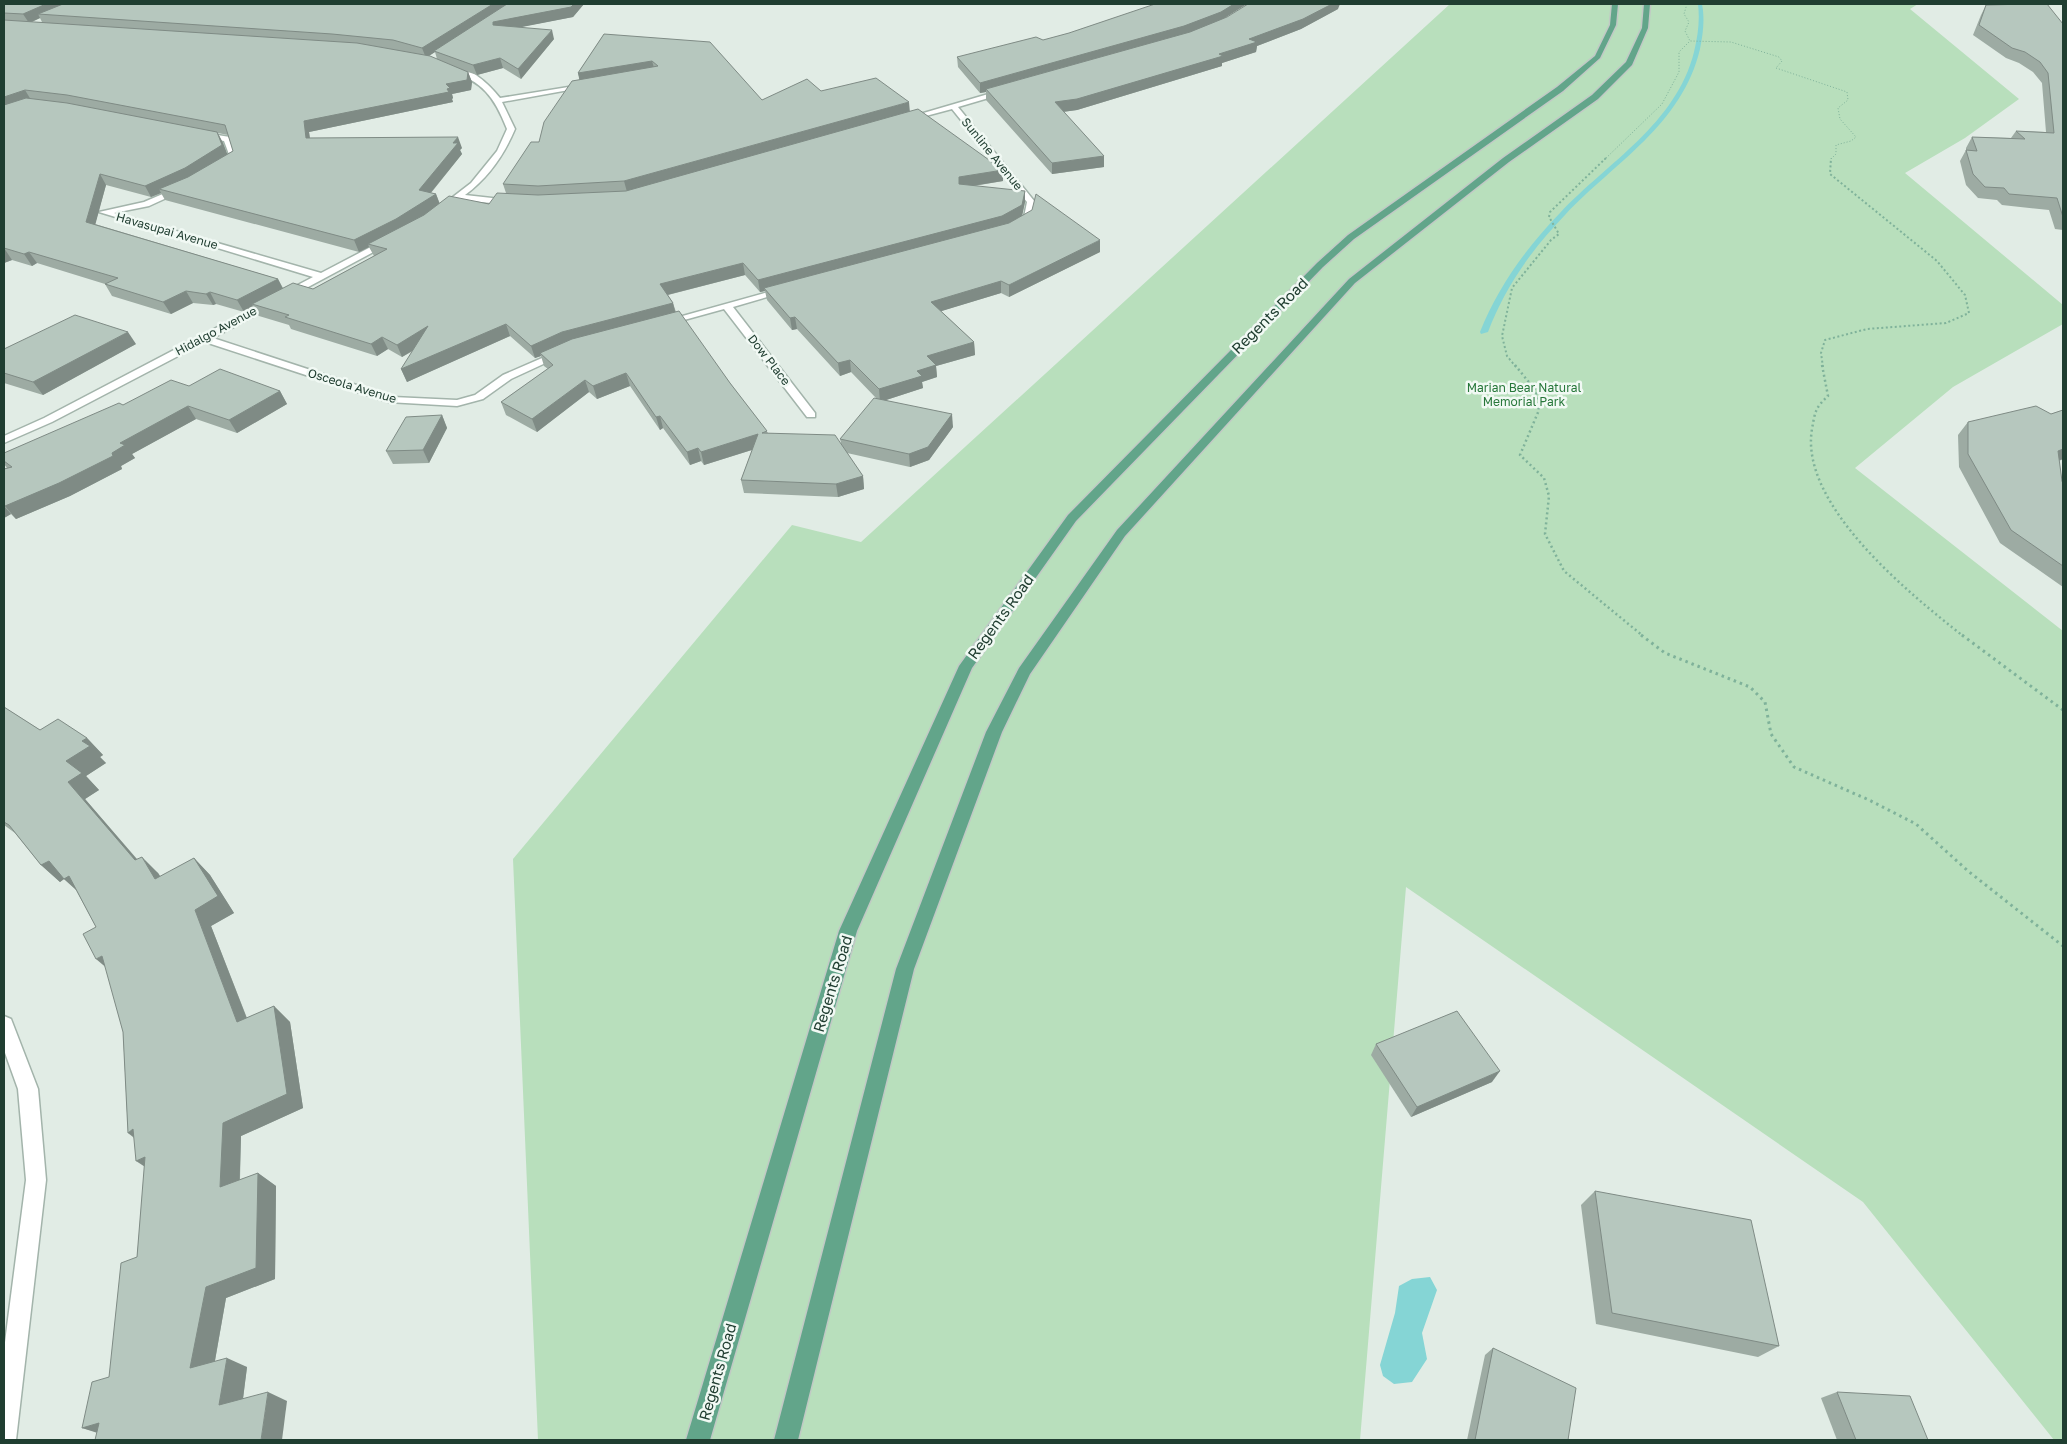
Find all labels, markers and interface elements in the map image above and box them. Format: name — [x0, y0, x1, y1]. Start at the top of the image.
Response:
street label: Sunline Avenue — [959, 114, 1026, 193]
street label: Havasupai Avenue — [115, 209, 220, 252]
street label: Regents Road — [1228, 274, 1311, 357]
street label: Hidalgo Avenue — [172, 303, 259, 358]
street label: Dow Place — [745, 331, 794, 388]
street label: Osceola Avenue — [306, 365, 398, 406]
park label: Marian Bear Natural Memorial Park — [1467, 380, 1581, 409]
street label: Regents Road — [963, 571, 1037, 662]
street label: Regents Road — [809, 933, 855, 1034]
street label: Regents Road — [695, 1321, 739, 1422]

